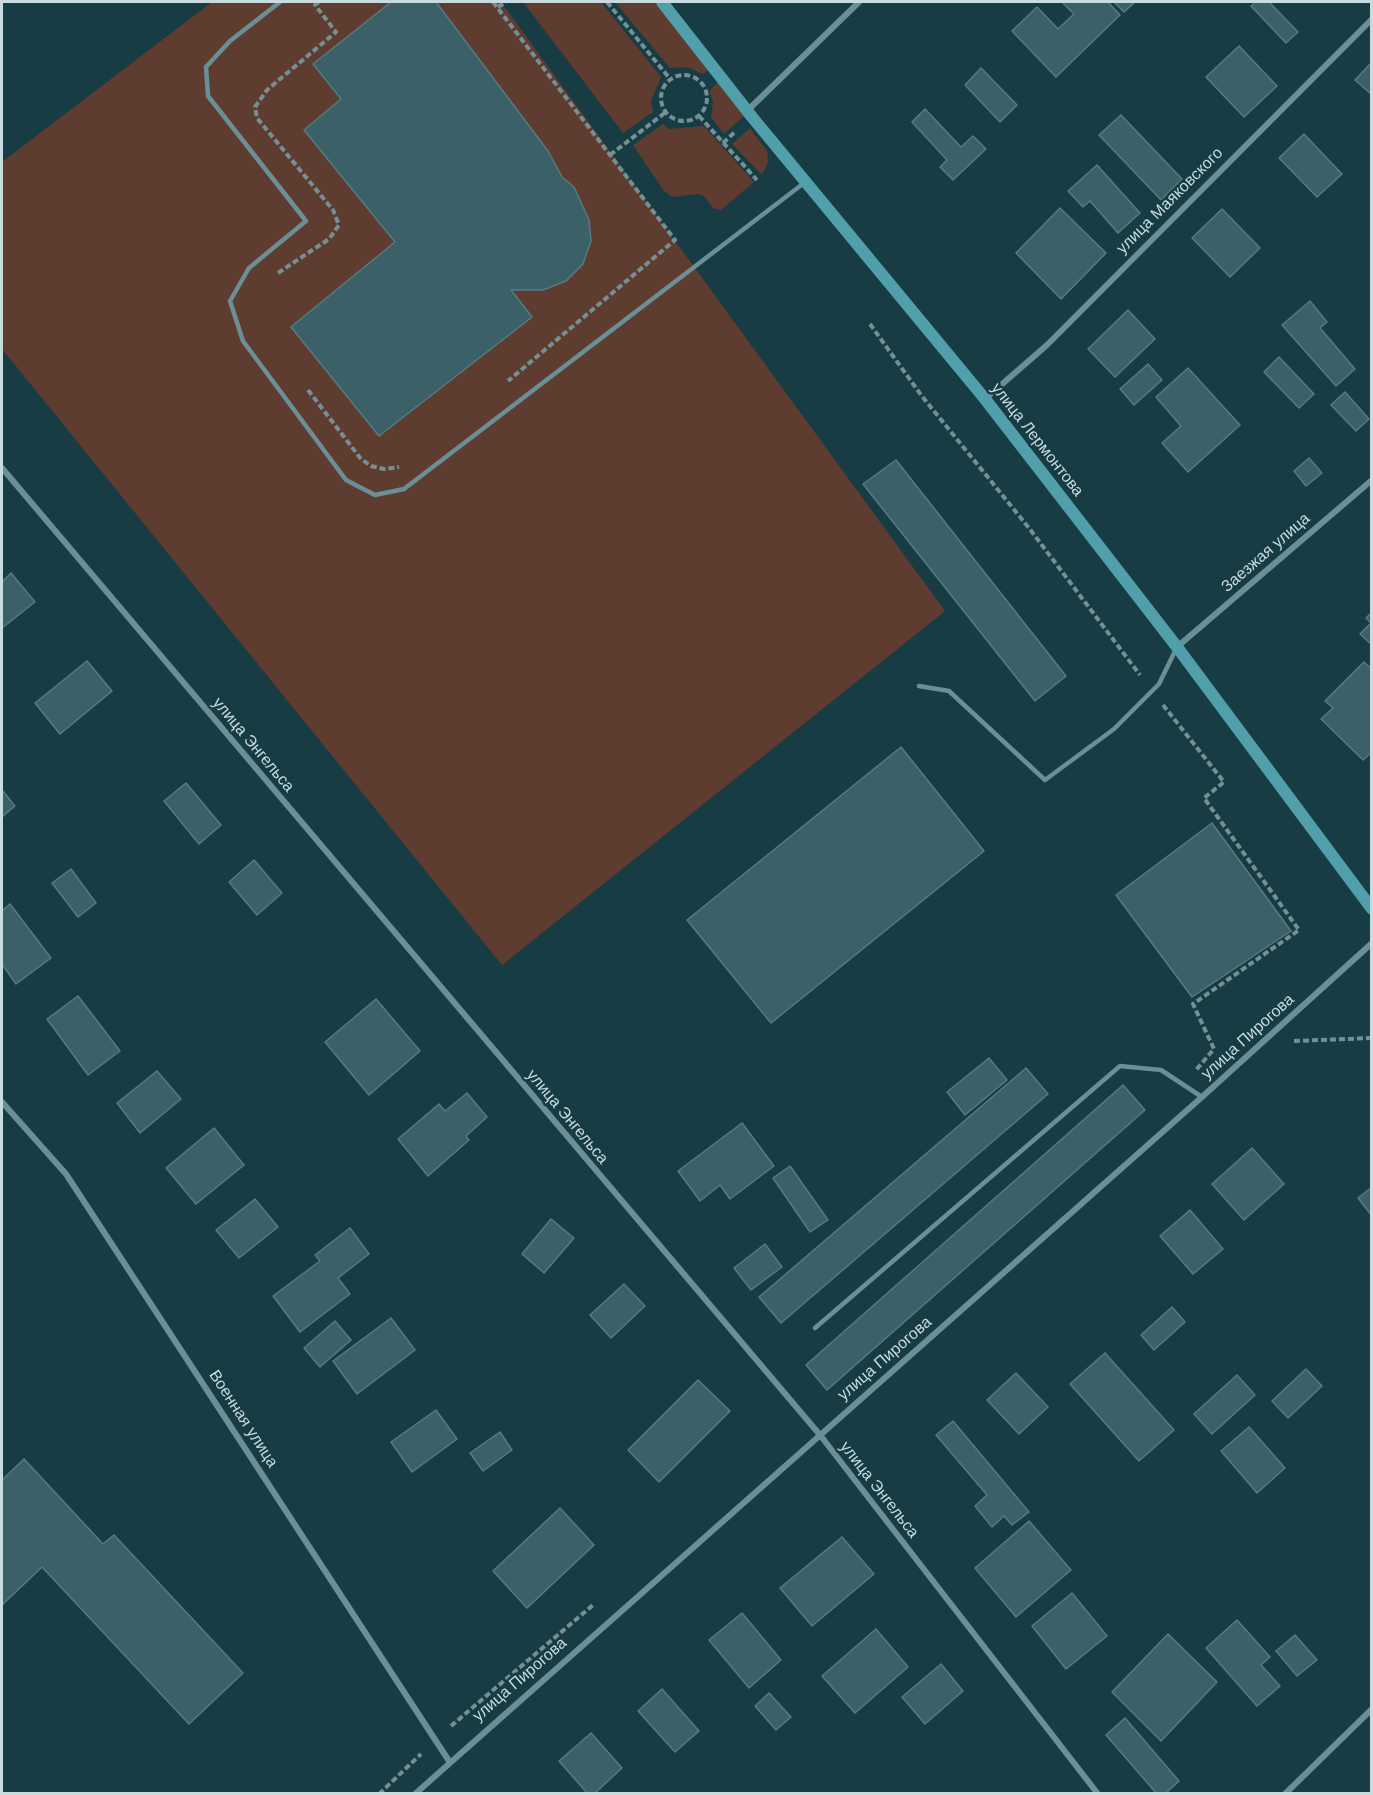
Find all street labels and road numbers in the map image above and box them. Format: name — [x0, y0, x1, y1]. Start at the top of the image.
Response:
street label: улица Маяковского — [1113, 144, 1227, 258]
street label: улица Лермонтова — [987, 379, 1087, 501]
street label: Заезжая улица — [1218, 509, 1314, 597]
street label: улица Энгельса — [208, 694, 298, 796]
street label: улица Пирогова — [1198, 990, 1298, 1084]
street label: улица Энгельса — [522, 1066, 612, 1168]
street label: улица Пирогова — [834, 1313, 936, 1405]
street label: Военная улица — [204, 1367, 282, 1471]
street label: улица Энгельса — [835, 1438, 923, 1542]
street label: улица Пирогова — [469, 1634, 571, 1726]

